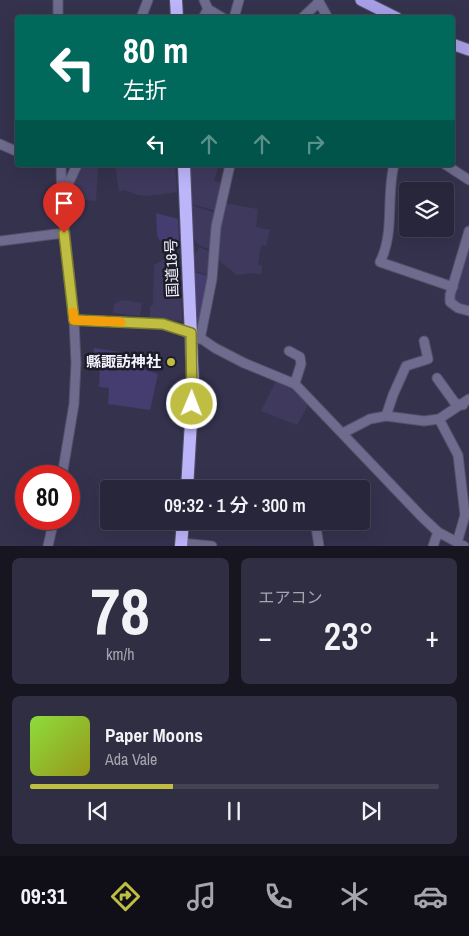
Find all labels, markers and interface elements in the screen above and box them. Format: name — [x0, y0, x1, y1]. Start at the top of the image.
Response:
text: 80 m — [123, 27, 188, 74]
icon: left — [40, 35, 105, 100]
text: 左折 — [123, 75, 167, 105]
icon: left — [142, 130, 170, 158]
icon: ahead — [195, 130, 223, 158]
icon: ahead — [248, 130, 276, 158]
icon: right — [301, 130, 329, 158]
pin — [43, 182, 85, 233]
map controls — [399, 182, 454, 237]
button: layers — [399, 182, 454, 237]
icon: arrive — [50, 189, 78, 217]
street label: 国道18号 — [160, 238, 183, 298]
place label: 縣諏訪神社 — [86, 351, 161, 372]
marker: 縣諏訪神社 — [165, 356, 177, 368]
position arrow — [165, 377, 217, 429]
speed limit sign: 80 — [15, 465, 80, 530]
text: 09:32 · 1 分 · 300 m — [164, 492, 306, 518]
text: 78 — [91, 567, 150, 654]
text: エアコン — [259, 586, 323, 608]
text: 23° — [324, 611, 374, 662]
text: − — [259, 618, 272, 656]
text: + — [426, 618, 439, 656]
text: km/h — [106, 643, 134, 665]
text: Paper Moons — [105, 722, 203, 748]
text: Ada Vale — [105, 748, 157, 770]
icon: previous — [84, 797, 112, 825]
icon: pause — [220, 797, 248, 825]
icon: next — [357, 797, 385, 825]
icon: directions — [108, 879, 143, 914]
icon: music — [184, 879, 219, 914]
icon: phone — [261, 879, 296, 914]
icon: climate — [337, 879, 372, 914]
icon: car — [413, 879, 448, 914]
text: 09:31 — [21, 881, 67, 911]

